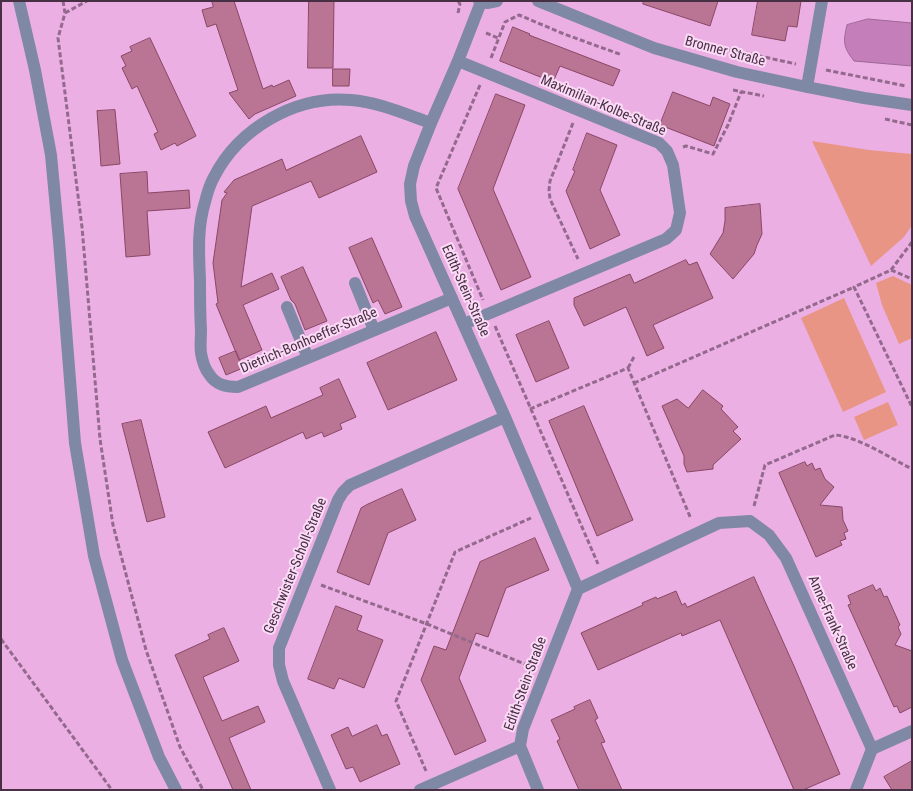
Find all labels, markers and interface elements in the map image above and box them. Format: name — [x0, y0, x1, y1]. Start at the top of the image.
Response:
street label: Bronner Straße — [683, 33, 767, 71]
street label: Maximilian-Kolbe-Straße — [538, 72, 668, 140]
street label: Edith-Stein-Straße — [437, 242, 493, 340]
street label: Dietrich-Bonhoeffer-Straße — [238, 305, 380, 377]
street label: Geschwister-Scholl-Straße — [261, 496, 331, 636]
street label: Anne-Frank-Straße — [804, 573, 860, 673]
street label: Edith-Stein-Straße — [501, 635, 551, 733]

